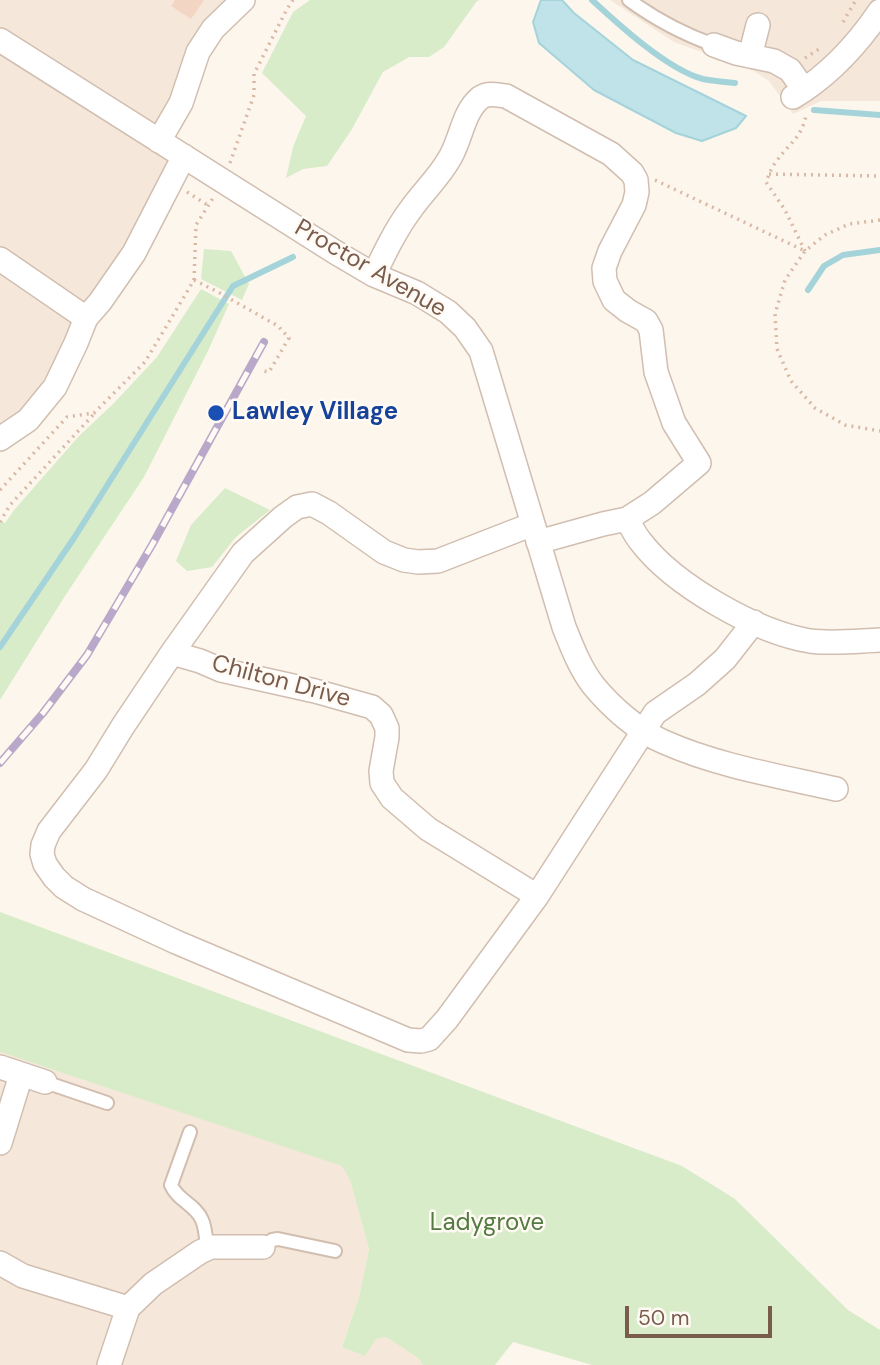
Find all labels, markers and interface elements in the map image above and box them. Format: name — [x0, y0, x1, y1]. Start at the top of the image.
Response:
street label: Proctor Avenue — [289, 214, 451, 324]
place label: Lawley Village — [232, 399, 398, 427]
marker: Lawley Village — [206, 403, 226, 423]
street label: Chilton Drive — [208, 650, 354, 714]
park label: Ladygrove — [430, 1210, 544, 1238]
scale bar — [628, 1292, 775, 1336]
text: 50 m — [638, 1304, 689, 1332]

